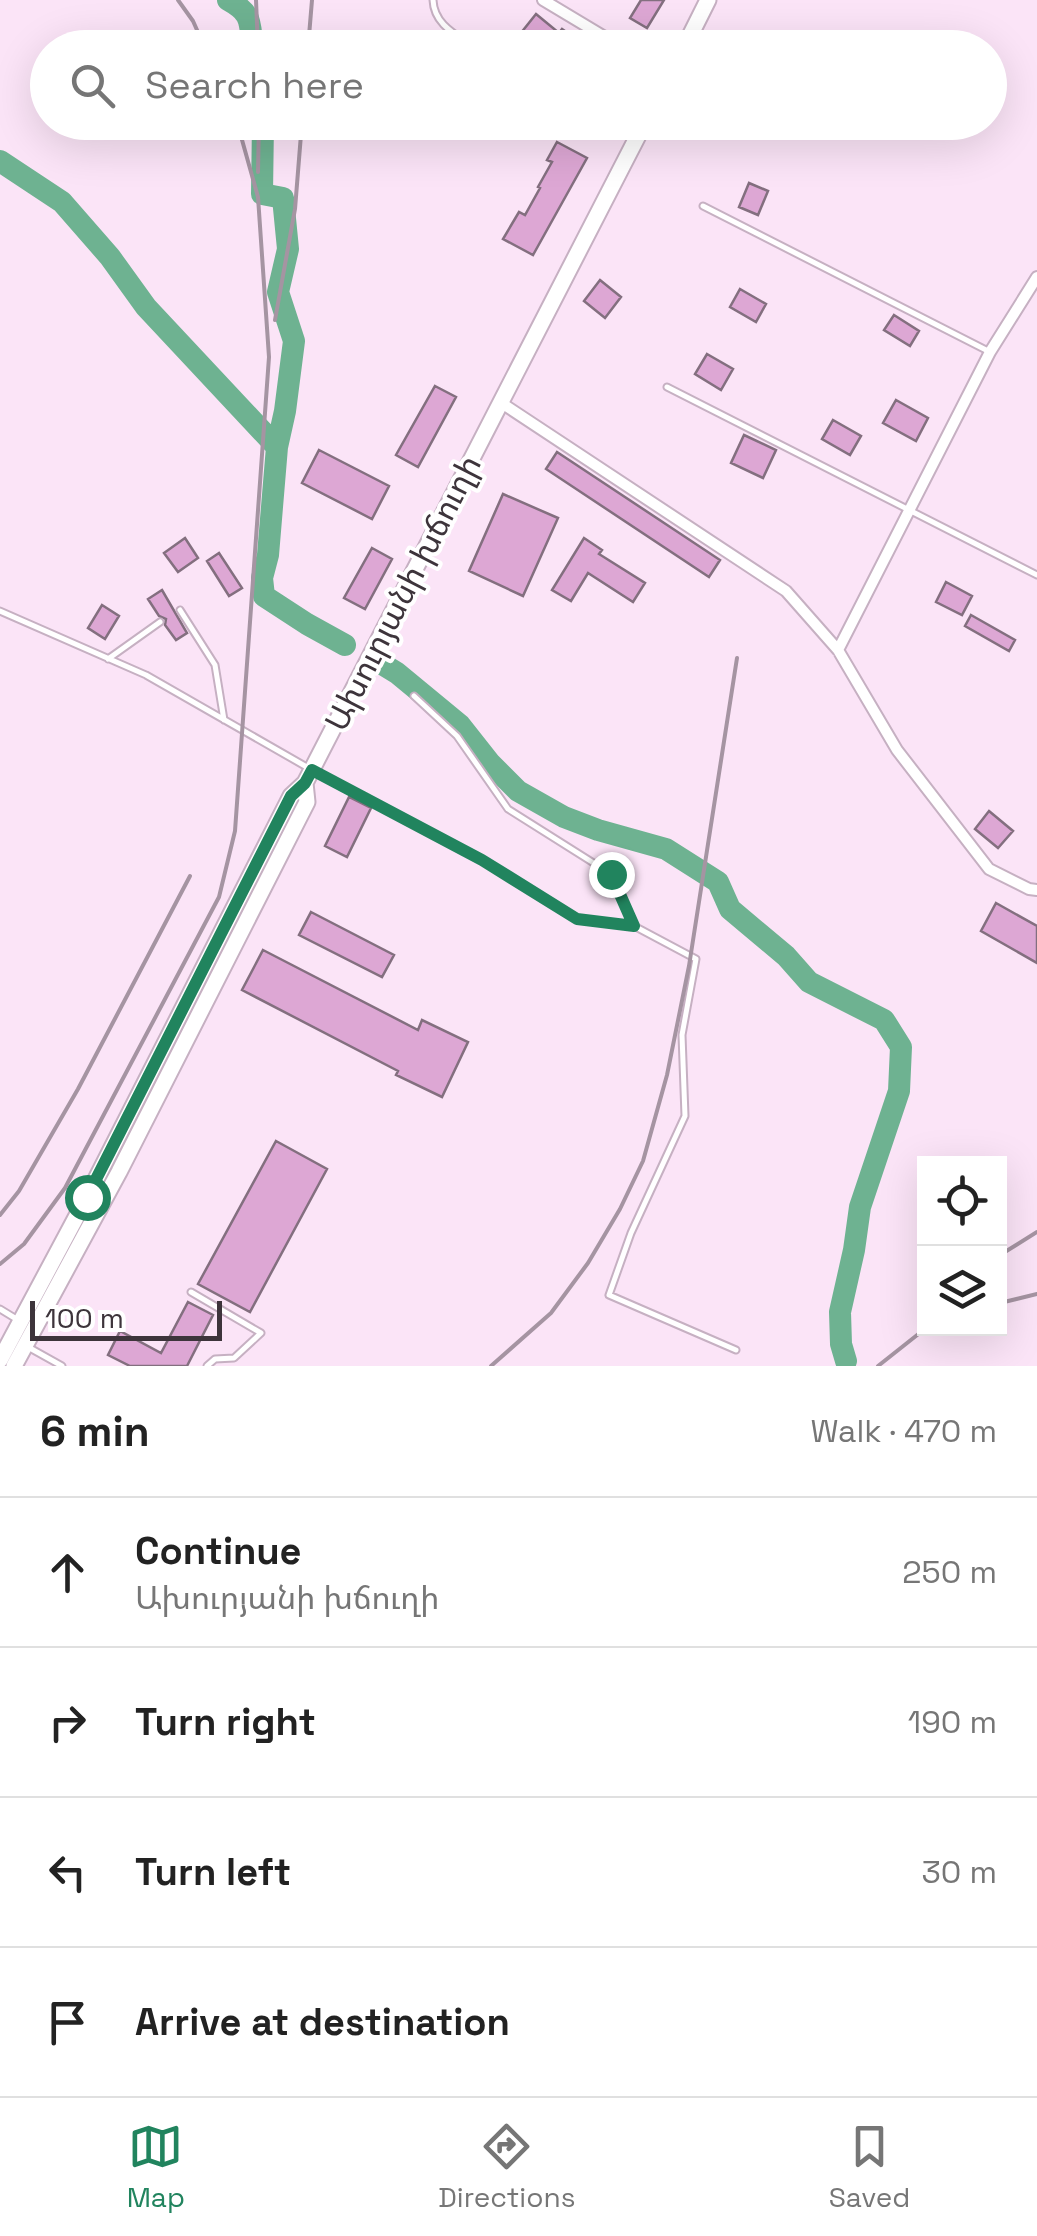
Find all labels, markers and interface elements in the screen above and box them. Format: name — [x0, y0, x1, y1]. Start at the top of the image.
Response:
search box — [30, 30, 1007, 140]
icon: search — [65, 58, 120, 113]
text: Search here — [145, 61, 364, 109]
street label: Ախուրյանի խճուղի — [316, 448, 490, 738]
route end — [589, 852, 635, 898]
map controls — [917, 1156, 1007, 1336]
button: locate — [917, 1156, 1007, 1246]
route start — [65, 1175, 111, 1221]
button: layers — [917, 1246, 1007, 1336]
scale bar — [30, 1296, 222, 1340]
text: 100 m — [45, 1300, 124, 1336]
text: 6 min — [40, 1405, 150, 1458]
text: Walk · 470 m — [810, 1411, 997, 1451]
text: Continue — [135, 1527, 301, 1575]
icon: ahead — [40, 1545, 95, 1600]
text: 250 m — [902, 1552, 997, 1592]
text: Ախուրյանի խճուղի — [135, 1578, 439, 1618]
icon: right — [40, 1695, 95, 1750]
text: Turn right — [135, 1698, 316, 1746]
text: 190 m — [908, 1702, 997, 1742]
icon: left — [40, 1845, 95, 1900]
text: Turn left — [135, 1848, 291, 1896]
text: 30 m — [921, 1852, 997, 1892]
icon: arrive — [40, 1995, 95, 2050]
text: Arrive at destination — [135, 1998, 510, 2046]
tab: Map — [127, 2119, 185, 2215]
tab: Directions — [438, 2119, 575, 2215]
tab: Saved — [829, 2119, 910, 2215]

